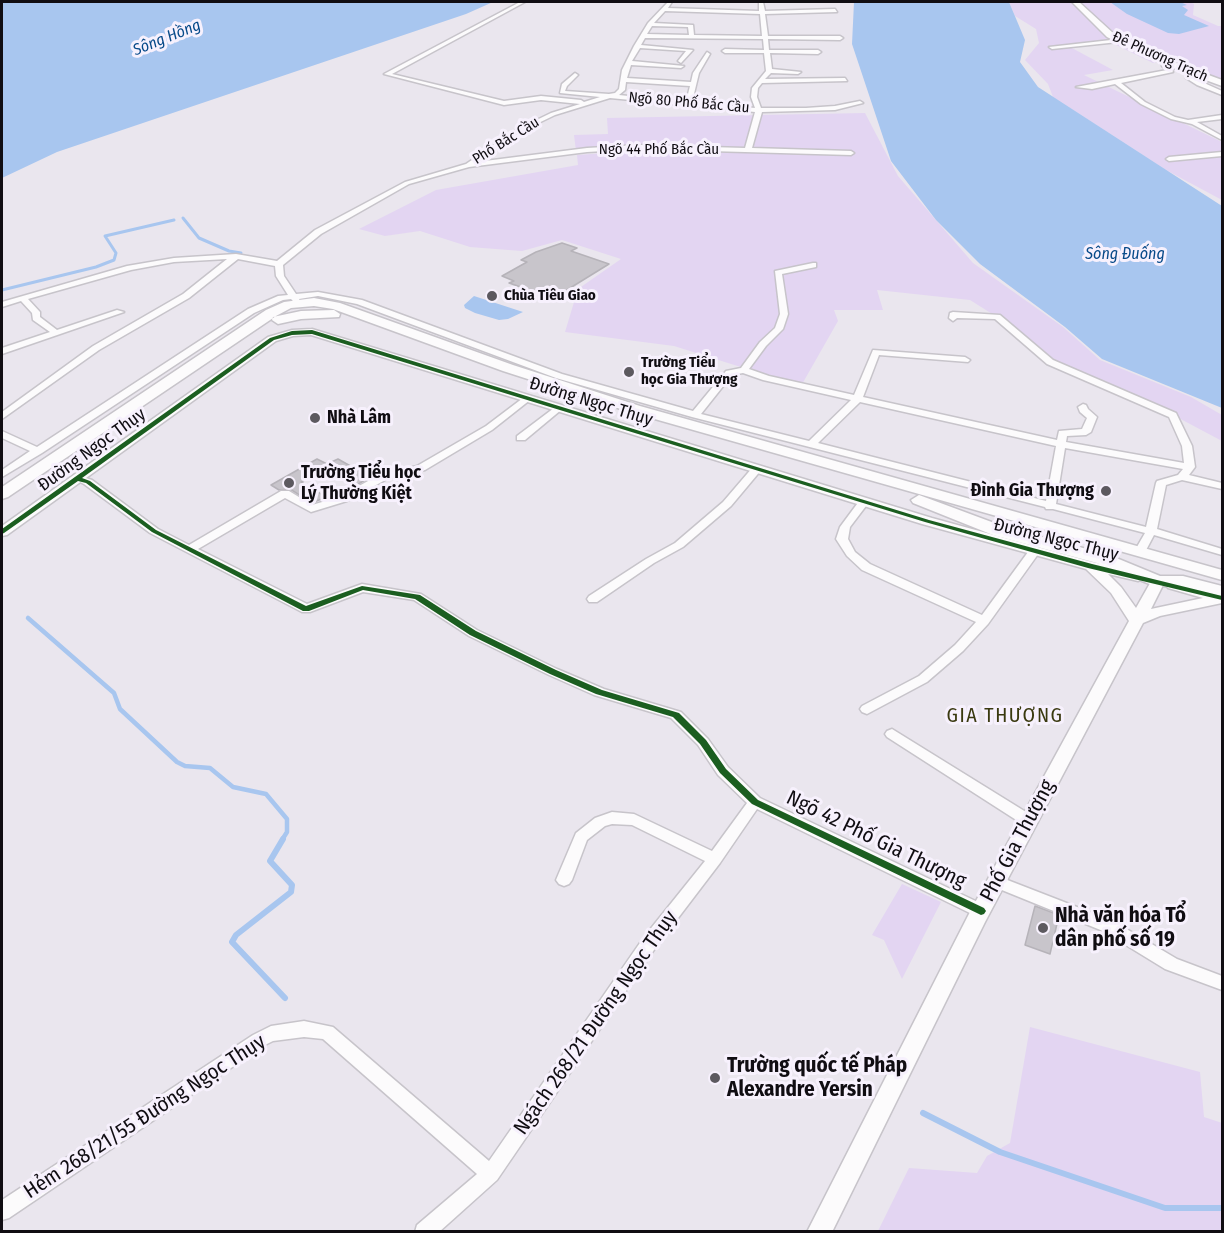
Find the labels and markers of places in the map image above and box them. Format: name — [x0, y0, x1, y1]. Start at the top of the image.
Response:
place label: Chùa Tiêu Giao — [504, 287, 596, 305]
marker: Chùa Tiêu Giao — [485, 289, 499, 303]
place label: Trường Tiểu học Gia Thượng — [641, 354, 738, 389]
marker: Trường Tiểu học Gia Thượng — [622, 365, 636, 379]
place label: Nhà Lâm — [327, 407, 391, 429]
marker: Nhà Lâm — [308, 411, 322, 425]
place label: Trường Tiểu học Lý Thường Kiệt — [301, 462, 421, 504]
marker: Trường Tiểu học Lý Thường Kiệt — [282, 476, 296, 490]
place label: Đình Gia Thượng — [971, 480, 1094, 502]
marker: Đình Gia Thượng — [1099, 484, 1113, 498]
place label: Nhà văn hóa Tổ dân phố số 19 — [1055, 903, 1186, 953]
marker: Nhà văn hóa Tổ dân phố số 19 — [1036, 921, 1050, 935]
place label: Trường quốc tế Pháp Alexandre Yersin — [727, 1053, 907, 1103]
marker: Trường quốc tế Pháp Alexandre Yersin — [708, 1071, 722, 1085]

